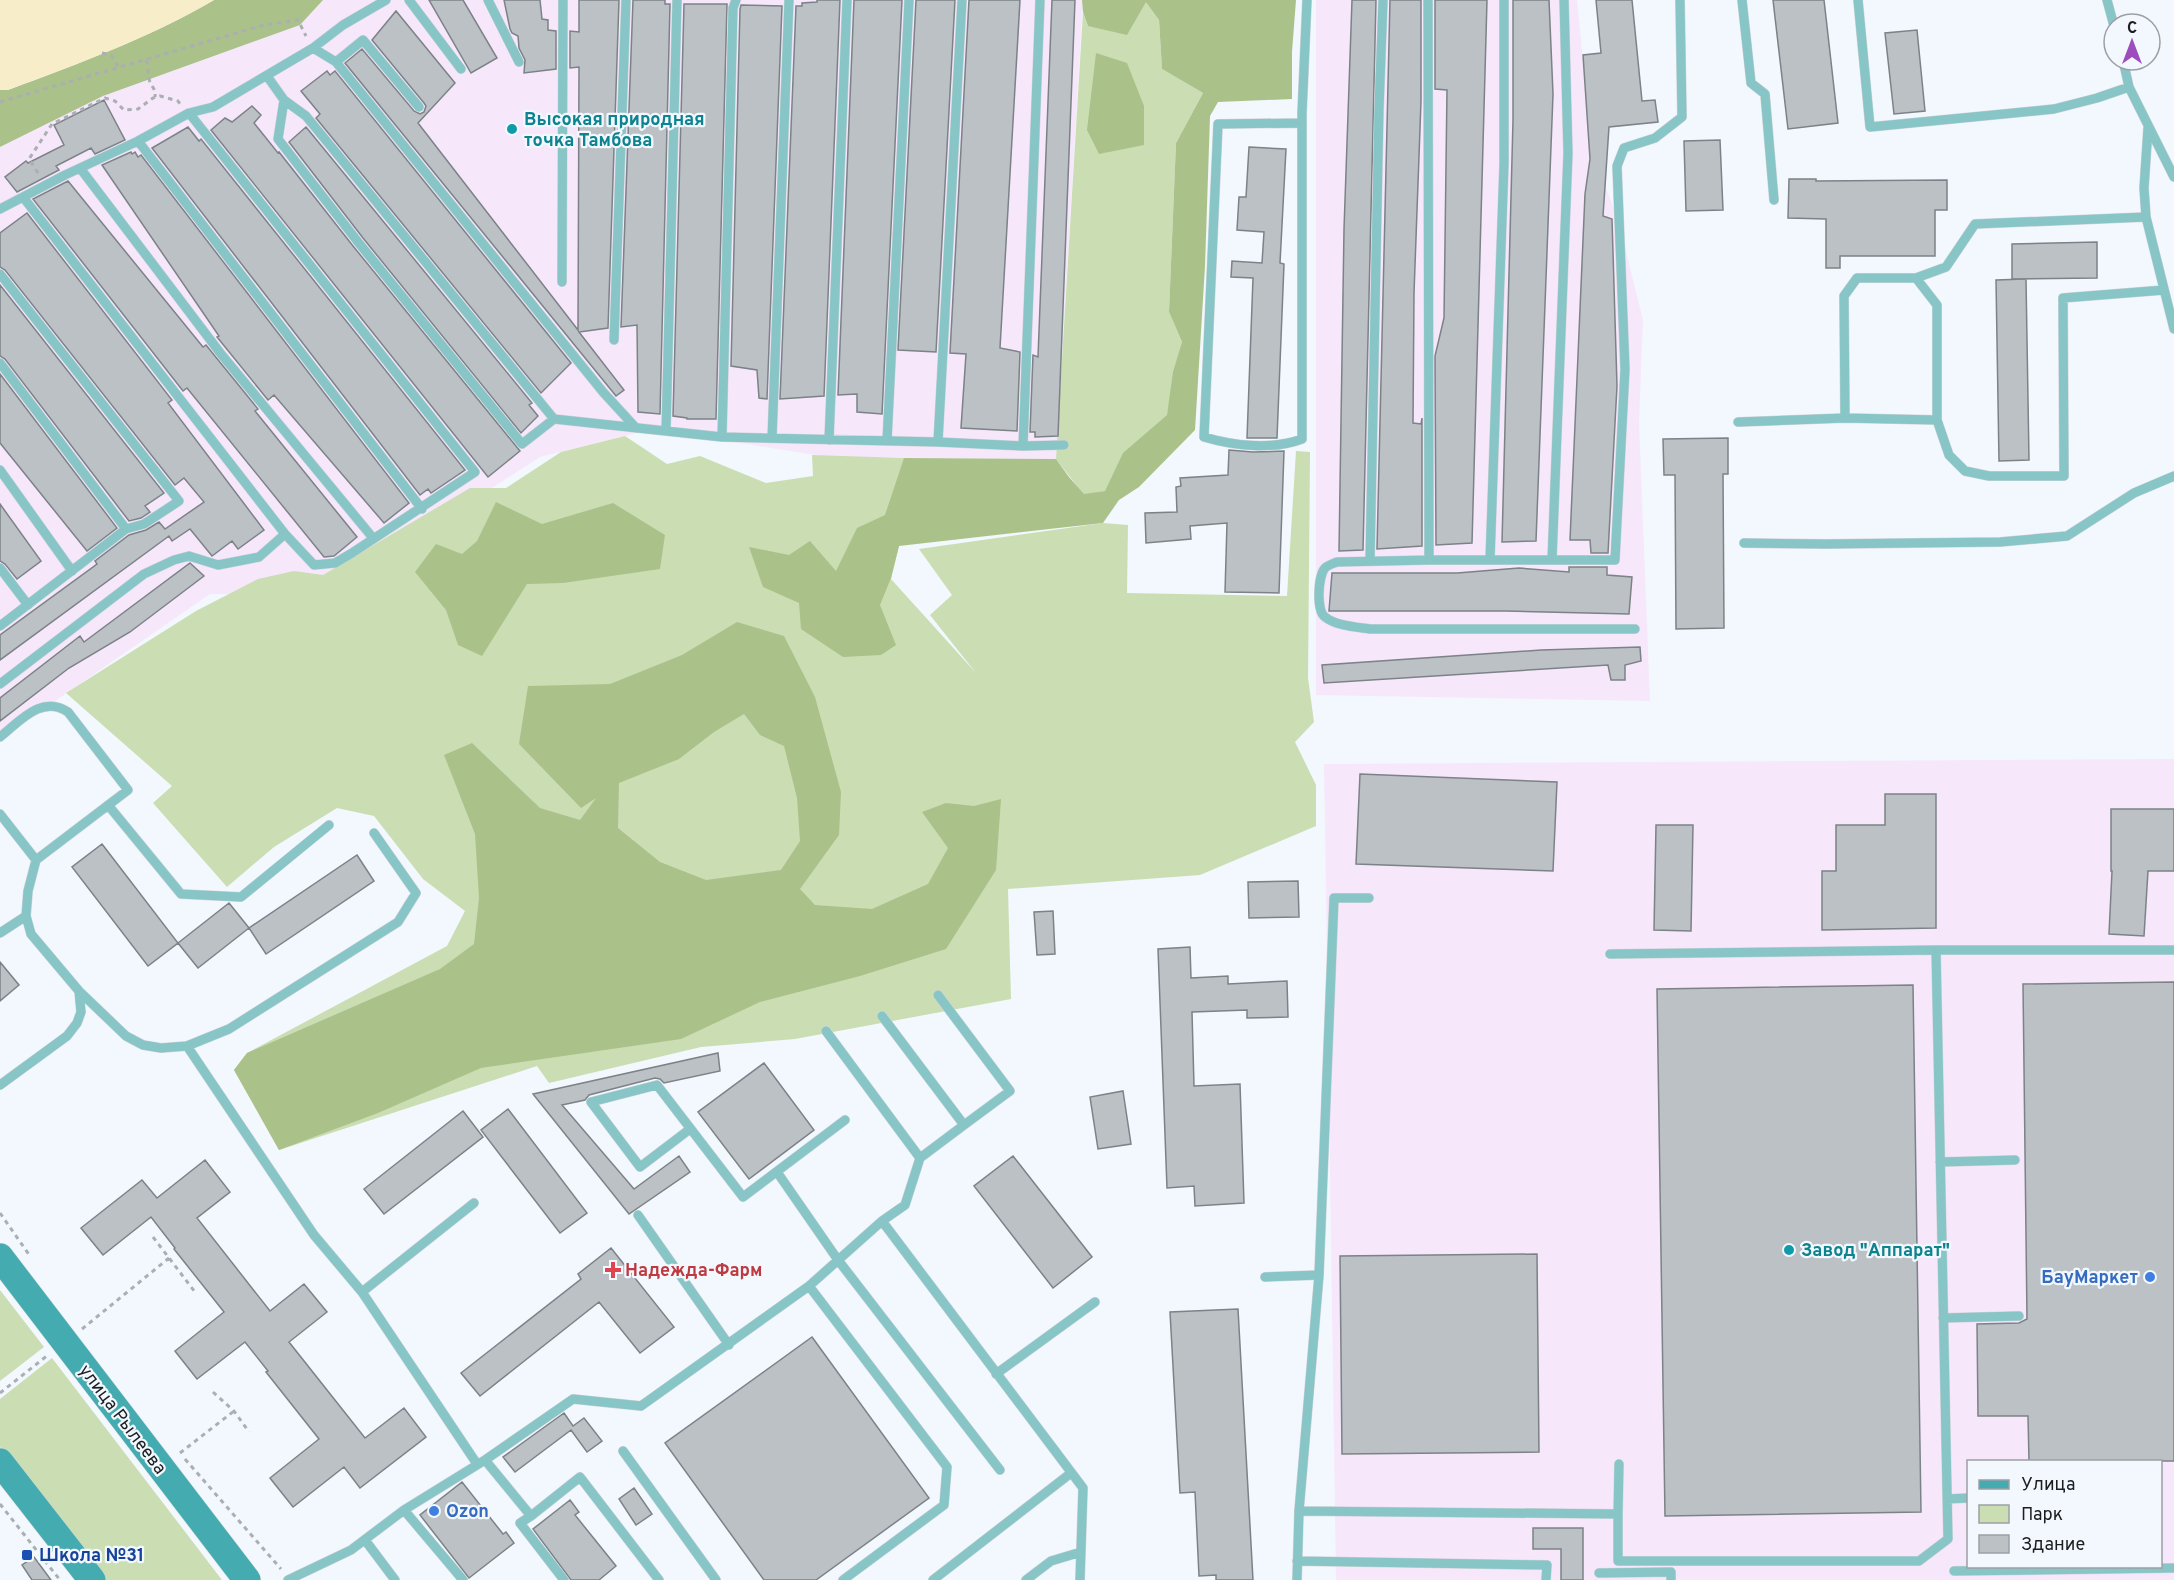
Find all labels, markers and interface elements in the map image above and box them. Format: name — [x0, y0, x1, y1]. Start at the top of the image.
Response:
north arrow — [2102, 12, 2162, 72]
text: С — [2127, 19, 2137, 39]
place label: Высокая природная точка Тамбова — [524, 109, 705, 153]
marker: Высокая природная точка Тамбова — [505, 122, 519, 136]
place label: Завод "Аппарат" — [1801, 1240, 1950, 1263]
marker: Завод "Аппарат" — [1782, 1243, 1796, 1257]
place label: Надежда-Фарм — [625, 1260, 762, 1283]
marker: Надежда-Фарм — [606, 1263, 620, 1277]
place label: БауМаркет — [2041, 1267, 2138, 1290]
marker: БауМаркет — [2143, 1270, 2157, 1284]
street label: улица Рылеева — [73, 1360, 171, 1479]
legend — [1967, 1460, 2162, 1568]
text: Улица — [2021, 1474, 2075, 1497]
place label: Ozon — [446, 1501, 489, 1524]
marker: Ozon — [427, 1504, 441, 1518]
text: Парк — [2021, 1504, 2063, 1527]
text: Здание — [2021, 1534, 2085, 1557]
place label: Школа №31 — [39, 1545, 144, 1568]
marker: Школа №31 — [20, 1548, 34, 1562]

